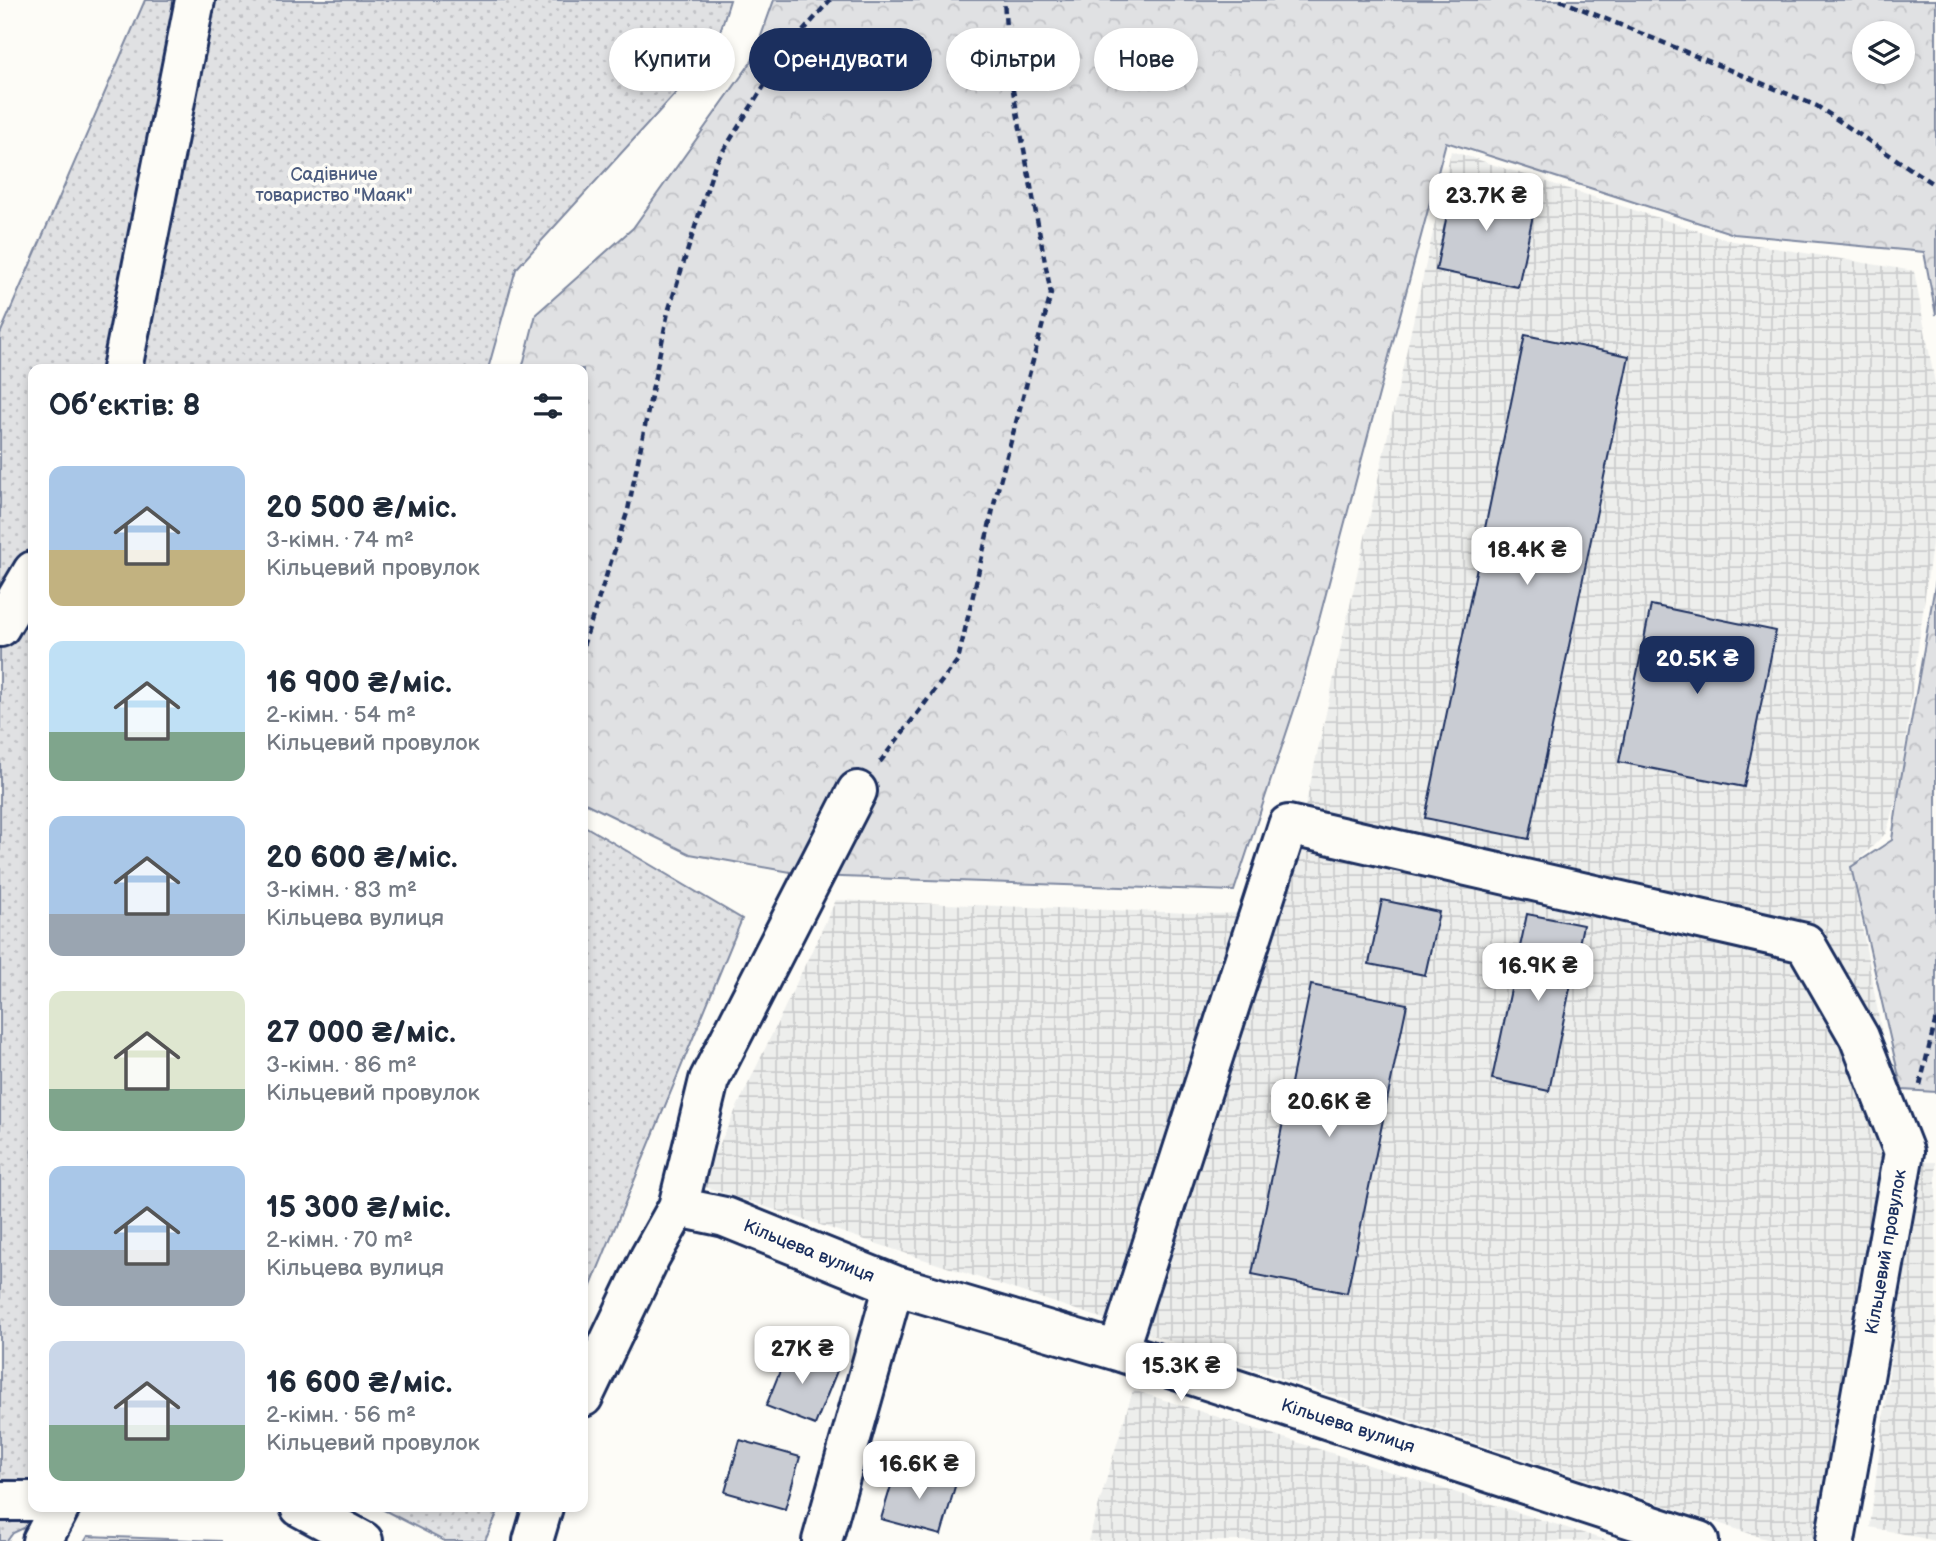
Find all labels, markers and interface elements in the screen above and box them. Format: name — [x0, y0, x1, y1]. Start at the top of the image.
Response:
map controls — [1852, 21, 1915, 84]
button: layers — [1852, 21, 1915, 84]
chip: Купити — [609, 28, 735, 91]
chip: Орендувати — [749, 28, 932, 91]
chip: Фільтри — [946, 28, 1080, 91]
chip: Нове — [1094, 28, 1198, 91]
park label: Садівниче товариство "Маяк" — [255, 164, 413, 206]
pin: 23.7K ₴ — [1421, 174, 1551, 233]
text: 23.7K ₴ — [1445, 182, 1527, 210]
icon: filters — [529, 387, 567, 425]
text: Об’єктів: 8 — [49, 388, 201, 424]
text: 20 500 ₴/міс. — [266, 490, 457, 526]
icon: home — [105, 494, 189, 578]
text: 3-кімн. · 74 m² — [266, 526, 414, 554]
pin: 18.4K ₴ — [1462, 528, 1592, 587]
text: 18.4K ₴ — [1487, 536, 1567, 564]
text: Кільцевий провулок — [266, 554, 480, 582]
pin: 20.5K ₴ — [1632, 636, 1762, 696]
text: 20.5K ₴ — [1655, 645, 1739, 673]
text: 16 900 ₴/міс. — [266, 665, 452, 701]
icon: home — [105, 669, 189, 753]
text: 2-кімн. · 54 m² — [266, 701, 416, 729]
text: Кільцевий провулок — [266, 729, 480, 757]
text: 20 600 ₴/міс. — [266, 840, 458, 876]
icon: home — [105, 844, 189, 928]
text: 3-кімн. · 83 m² — [266, 876, 417, 904]
text: Кільцева вулиця — [266, 904, 444, 932]
pin: 16.9K ₴ — [1473, 944, 1603, 1003]
text: 16.9K ₴ — [1498, 952, 1578, 980]
text: 27 000 ₴/міс. — [266, 1015, 456, 1051]
icon: home — [105, 1019, 189, 1103]
text: 3-кімн. · 86 m² — [266, 1051, 417, 1079]
text: Кільцевий провулок — [266, 1079, 480, 1107]
pin: 20.6K ₴ — [1264, 1080, 1394, 1139]
text: 20.6K ₴ — [1287, 1088, 1371, 1116]
street label: Кільцевий провулок — [1861, 1167, 1911, 1336]
text: 15 300 ₴/міс. — [266, 1190, 451, 1226]
icon: home — [105, 1194, 189, 1278]
street label: Кільцева вулиця — [740, 1215, 878, 1287]
text: 2-кімн. · 70 m² — [266, 1226, 413, 1254]
text: Кільцева вулиця — [266, 1254, 444, 1282]
pin: 27K ₴ — [753, 1326, 851, 1386]
text: 27K ₴ — [770, 1335, 834, 1363]
pin: 15.3K ₴ — [1116, 1344, 1246, 1403]
text: 15.3K ₴ — [1142, 1352, 1220, 1380]
text: 16 600 ₴/міс. — [266, 1365, 452, 1401]
icon: home — [105, 1369, 189, 1453]
street label: Кільцева вулиця — [1279, 1394, 1417, 1458]
text: 2-кімн. · 56 m² — [266, 1401, 416, 1429]
text: Кільцевий провулок — [266, 1429, 480, 1457]
pin: 16.6K ₴ — [854, 1442, 984, 1501]
text: 16.6K ₴ — [879, 1450, 959, 1478]

